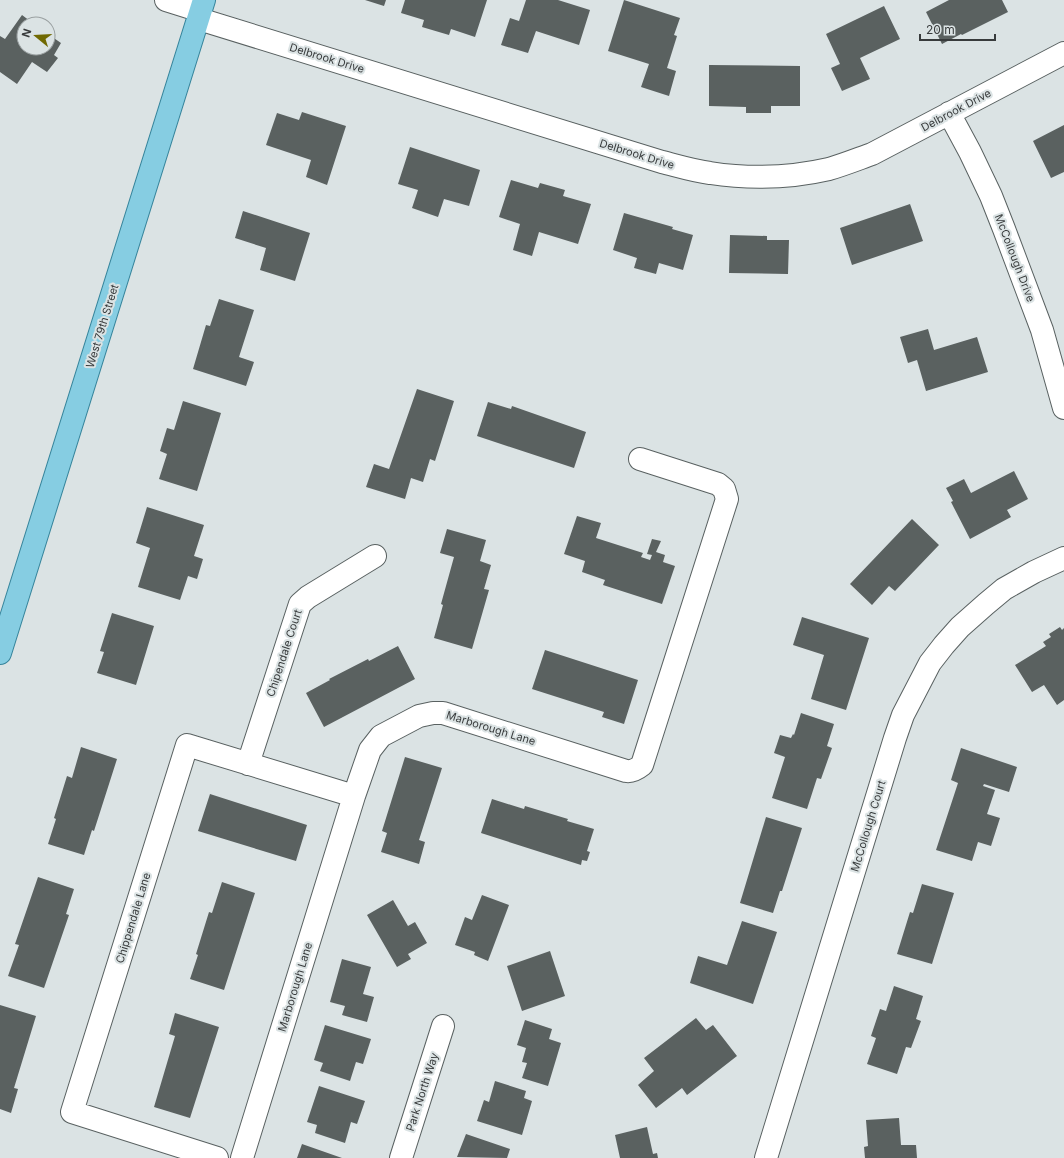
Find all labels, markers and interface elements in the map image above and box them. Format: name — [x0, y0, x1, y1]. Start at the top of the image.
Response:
north arrow — [16, 16, 56, 56]
scale bar — [920, 16, 995, 42]
text: 20 m — [926, 22, 955, 37]
text: N — [19, 27, 34, 39]
street label: Delbrook Drive — [288, 40, 366, 76]
street label: Delbrook Drive — [919, 86, 993, 134]
street label: Delbrook Drive — [598, 136, 676, 172]
street label: McCollough Drive — [992, 212, 1038, 304]
street label: West 79th Street — [83, 282, 121, 369]
street label: Chipendale Court — [263, 607, 305, 698]
street label: Marborough Lane — [445, 708, 537, 748]
street label: McCollough Court — [847, 778, 889, 873]
street label: Chippendale Lane — [113, 871, 153, 965]
street label: Marborough Lane — [275, 941, 315, 1033]
street label: Park North Way — [403, 1051, 441, 1133]

